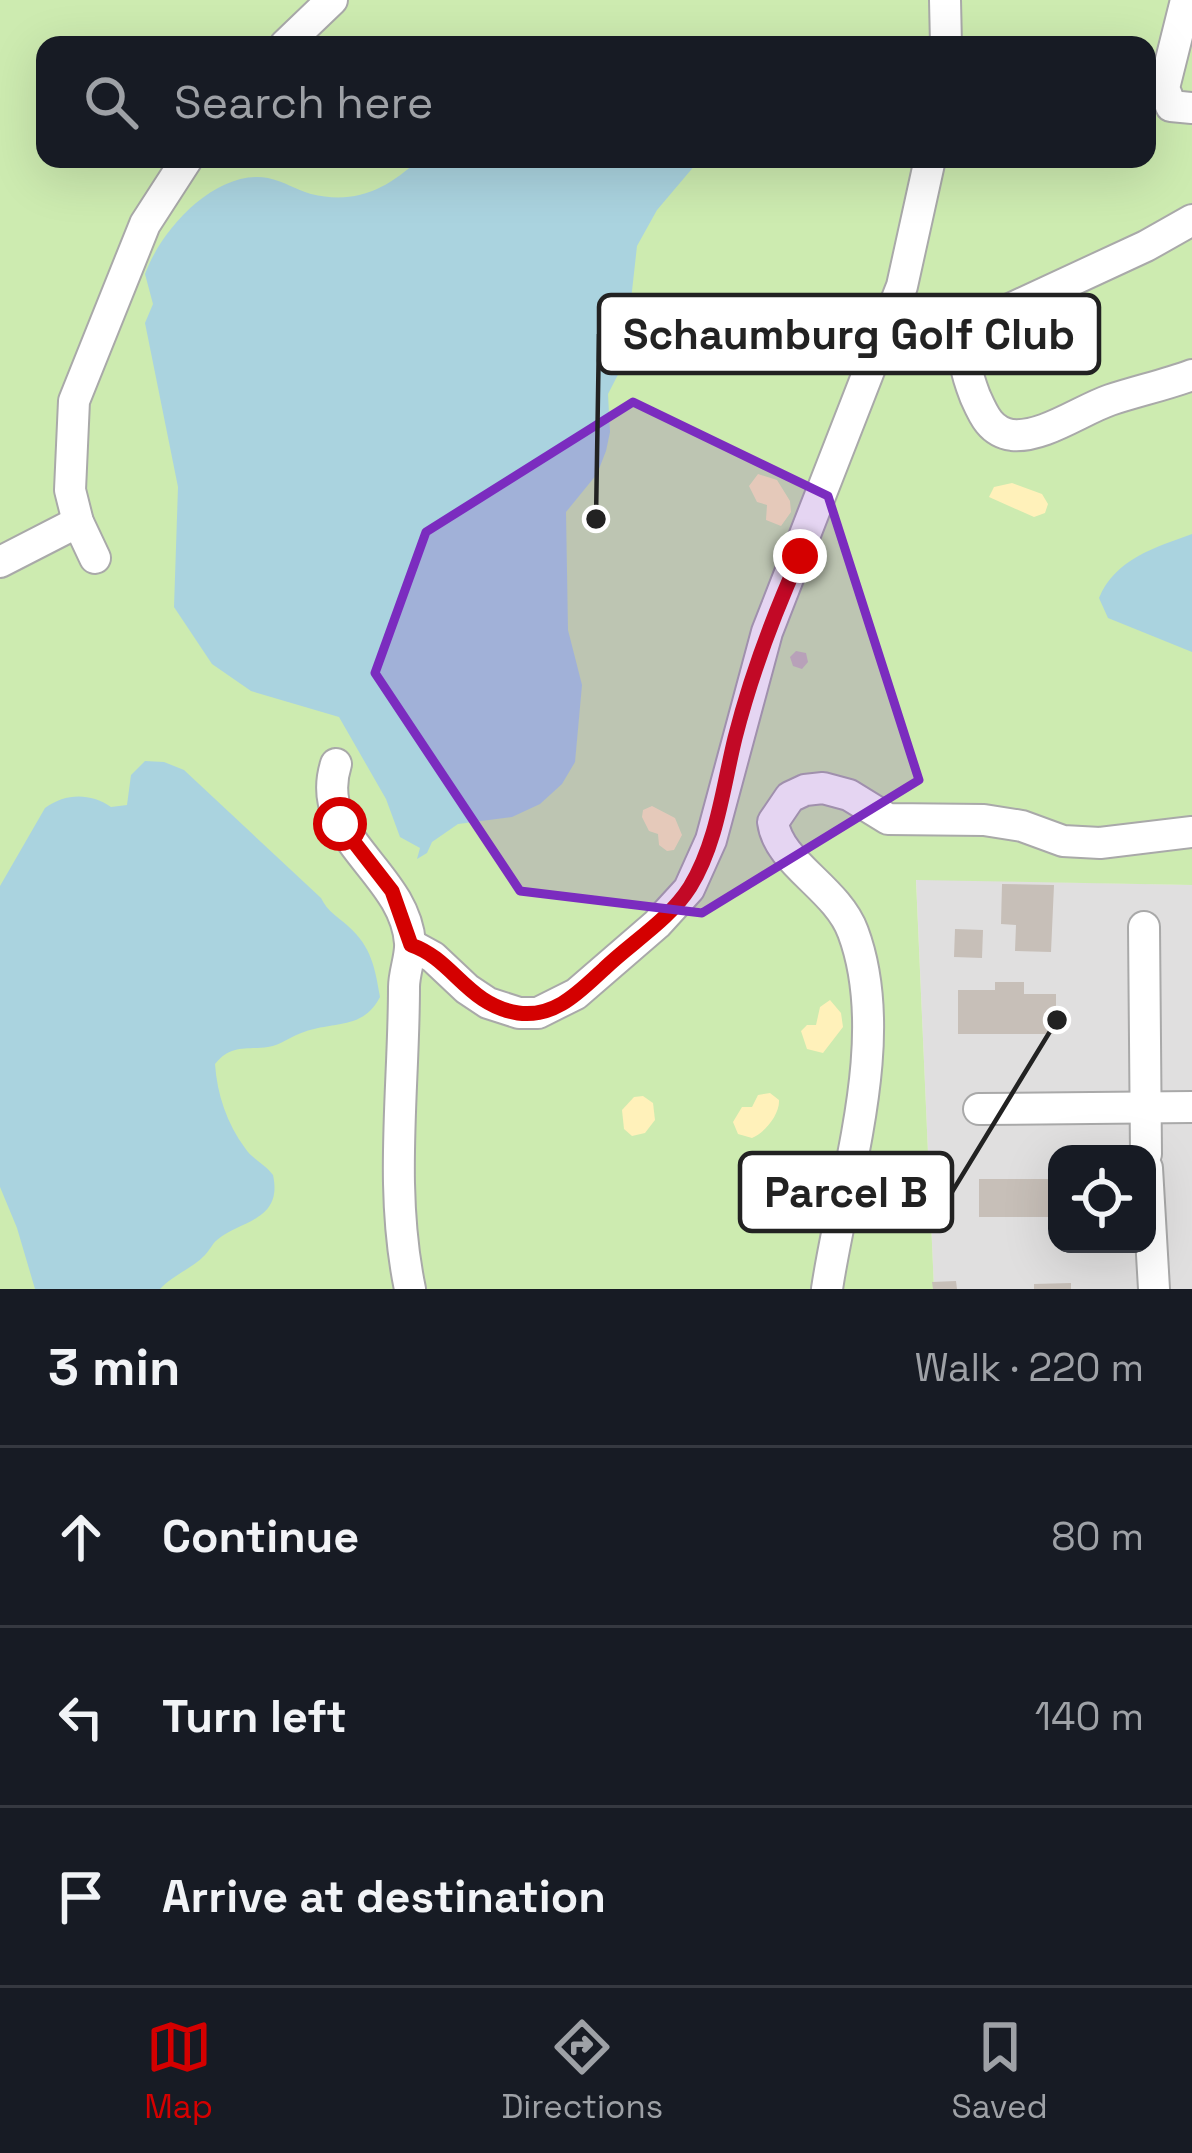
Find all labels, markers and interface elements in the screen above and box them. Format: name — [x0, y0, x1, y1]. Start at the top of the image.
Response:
search box — [36, 36, 1156, 168]
icon: search — [78, 69, 144, 135]
text: Search here — [174, 74, 433, 131]
callout: Schaumburg Golf Club — [599, 295, 1099, 373]
text: Schaumburg Golf Club — [623, 308, 1075, 361]
route end — [773, 529, 827, 583]
route start — [313, 797, 367, 851]
map controls — [1048, 1145, 1156, 1253]
button: locate — [1048, 1145, 1156, 1253]
callout: Parcel B — [740, 1153, 952, 1231]
text: Parcel B — [764, 1166, 928, 1219]
text: 3 min — [48, 1335, 181, 1400]
text: Walk · 220 m — [914, 1343, 1144, 1392]
icon: ahead — [48, 1504, 114, 1570]
text: Continue — [162, 1508, 359, 1565]
text: 80 m — [1051, 1512, 1144, 1561]
icon: left — [48, 1684, 114, 1750]
text: Turn left — [162, 1688, 347, 1745]
text: 140 m — [1035, 1692, 1144, 1741]
icon: arrive — [48, 1864, 114, 1930]
text: Arrive at destination — [162, 1868, 606, 1925]
tab: Map — [144, 2014, 213, 2128]
tab: Directions — [501, 2014, 663, 2128]
tab: Saved — [952, 2014, 1048, 2128]

